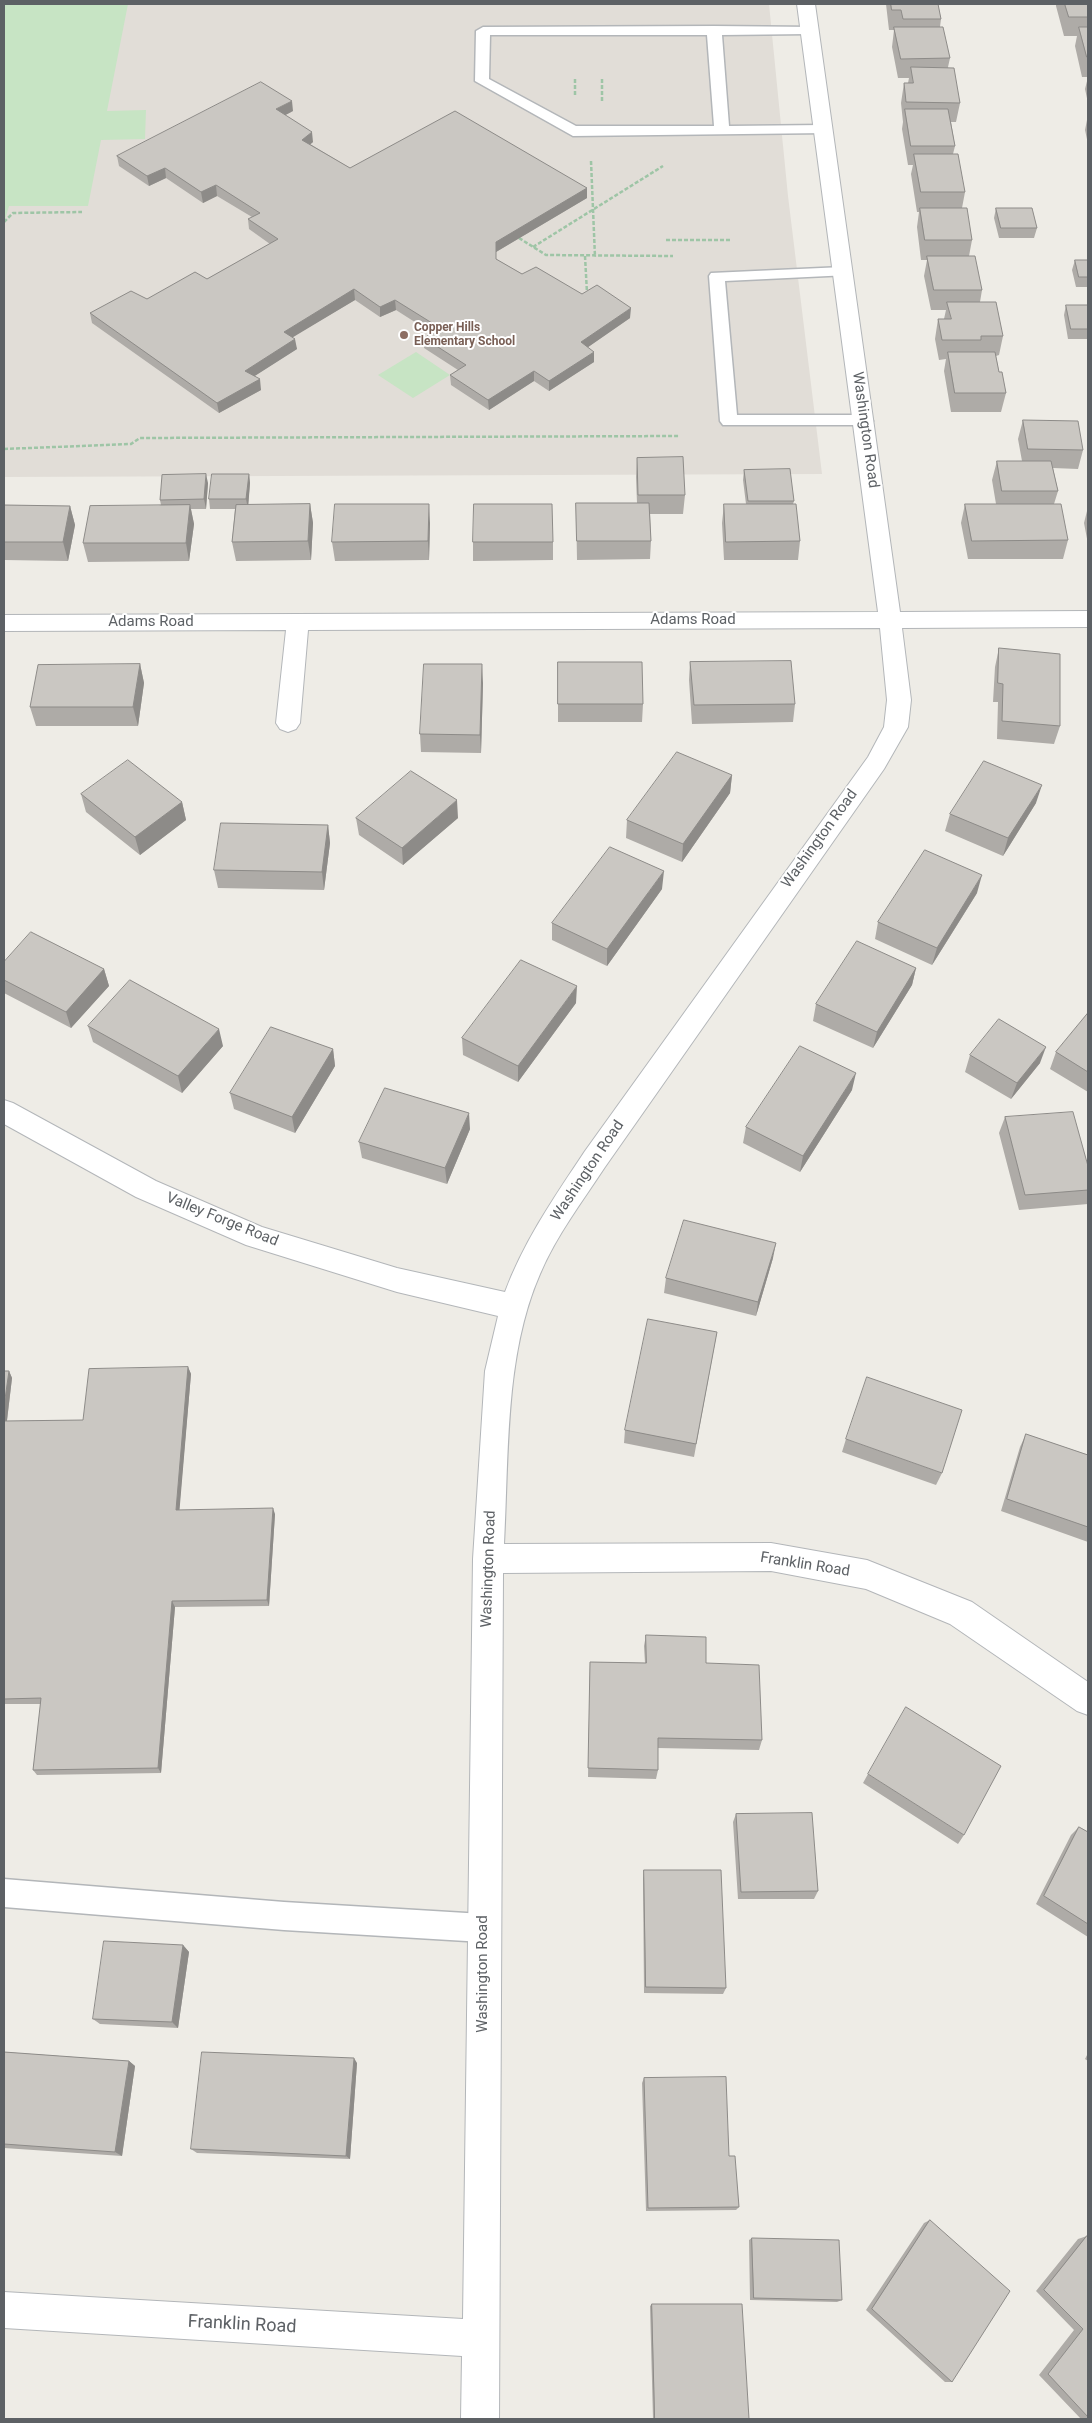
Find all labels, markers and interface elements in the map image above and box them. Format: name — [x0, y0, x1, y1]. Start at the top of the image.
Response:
place label: Copper Hills Elementary School — [414, 321, 515, 349]
marker: Copper Hills Elementary School — [398, 329, 410, 341]
street label: Washington Road — [848, 371, 882, 489]
street label: Adams Road — [650, 611, 736, 629]
street label: Adams Road — [108, 613, 194, 631]
street label: Washington Road — [778, 786, 862, 892]
street label: Washington Road — [548, 1117, 628, 1225]
street label: Valley Forge Road — [163, 1189, 281, 1251]
street label: Washington Road — [478, 1510, 500, 1628]
street label: Franklin Road — [759, 1549, 851, 1581]
street label: Washington Road — [474, 1915, 492, 2033]
street label: Franklin Road — [187, 2311, 297, 2339]

